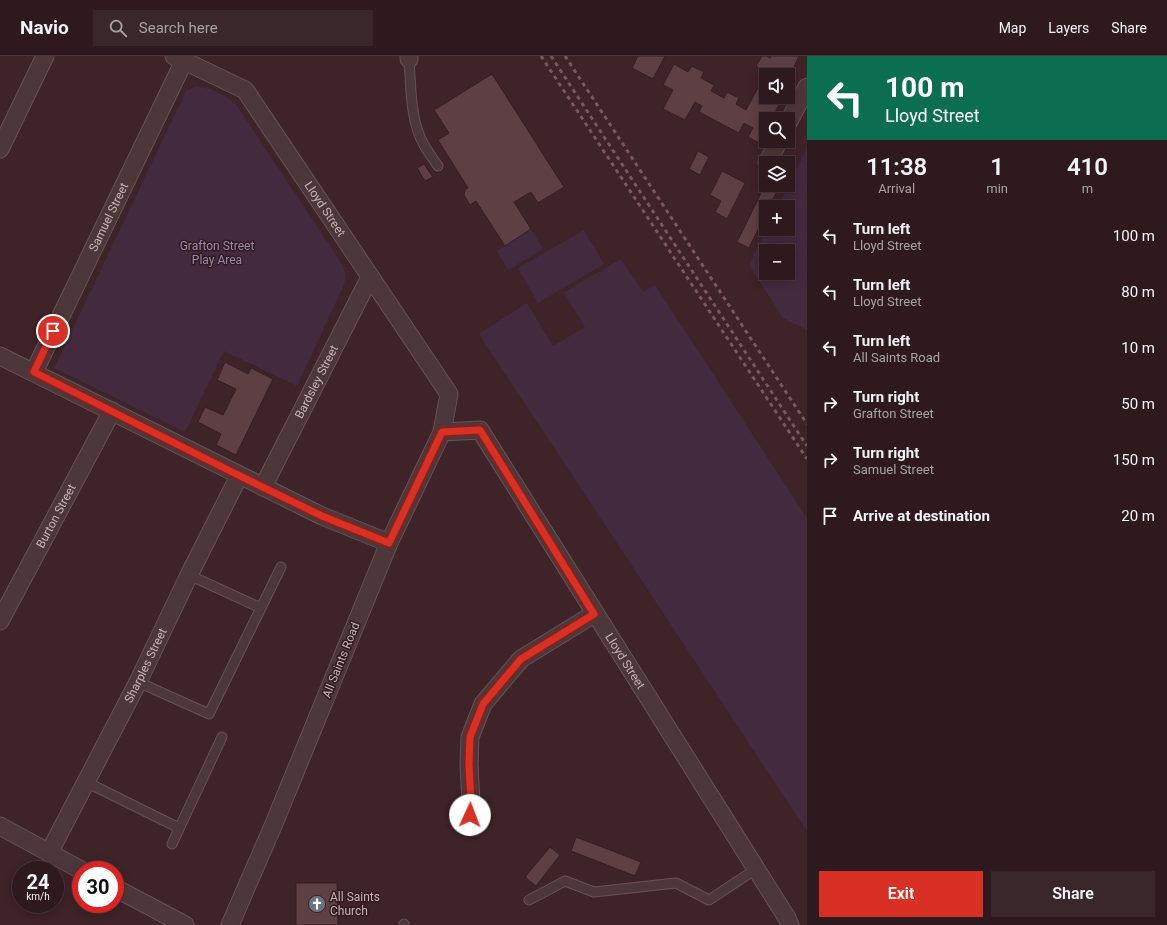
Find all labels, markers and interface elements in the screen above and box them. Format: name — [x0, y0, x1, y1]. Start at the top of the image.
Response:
search box — [93, 10, 373, 46]
text: Navio — [20, 16, 69, 39]
icon: search — [107, 17, 129, 39]
text: Search here — [139, 19, 218, 37]
text: Map — [999, 20, 1026, 36]
text: Layers — [1048, 20, 1089, 36]
text: Share — [1111, 20, 1147, 36]
map controls — [759, 68, 795, 280]
button: sound — [759, 68, 795, 104]
text: 100 m — [885, 71, 964, 104]
icon: left — [819, 72, 871, 124]
text: Lloyd Street — [885, 105, 980, 126]
button: search — [759, 112, 795, 148]
text: 11:38 — [866, 153, 927, 181]
text: 1 — [990, 153, 1004, 181]
text: 410 — [1067, 153, 1108, 181]
button: layers — [759, 156, 795, 192]
street label: Lloyd Street — [301, 179, 348, 239]
street label: Samuel Street — [86, 180, 131, 254]
text: Arrival — [878, 181, 915, 196]
text: min — [986, 181, 1008, 196]
text: m — [1082, 181, 1093, 196]
button: + — [759, 200, 795, 236]
text: Turn left — [853, 220, 910, 238]
icon: left — [819, 225, 841, 247]
text: 100 m — [1113, 227, 1155, 245]
text: Lloyd Street — [853, 238, 921, 253]
park label: Grafton Street Play Area — [180, 239, 254, 267]
button: − — [759, 244, 795, 280]
text: Turn left — [853, 276, 910, 294]
icon: left — [819, 281, 841, 303]
text: 80 m — [1121, 283, 1155, 301]
text: Lloyd Street — [853, 294, 921, 309]
pin — [36, 314, 70, 348]
icon: arrive — [42, 320, 64, 342]
text: Turn left — [853, 332, 910, 350]
icon: left — [819, 337, 841, 359]
text: 10 m — [1121, 339, 1155, 357]
street label: Bardsley Street — [292, 343, 341, 421]
text: All Saints Road — [853, 350, 940, 365]
text: Turn right — [853, 388, 919, 406]
icon: right — [819, 393, 841, 415]
text: 50 m — [1121, 395, 1155, 413]
text: Grafton Street — [853, 406, 934, 421]
text: Turn right — [853, 444, 919, 462]
icon: right — [819, 449, 841, 471]
text: 150 m — [1113, 451, 1155, 469]
text: Samuel Street — [853, 462, 934, 477]
street label: Burton Street — [33, 482, 79, 550]
icon: arrive — [819, 505, 841, 527]
text: Arrive at destination — [853, 507, 990, 525]
text: 20 m — [1121, 507, 1155, 525]
street label: All Saints Road — [319, 620, 363, 700]
street label: Sharples Street — [121, 626, 170, 705]
street label: Lloyd Street — [602, 631, 648, 692]
position arrow — [449, 794, 491, 836]
speed limit sign: 30 — [72, 861, 124, 913]
text: 24 — [27, 870, 49, 894]
button: Exit — [819, 871, 983, 917]
button: Share — [991, 871, 1155, 917]
place label: All Saints Church — [330, 890, 380, 918]
text: km/h — [26, 891, 50, 902]
church icon: All Saints Church — [307, 894, 327, 914]

